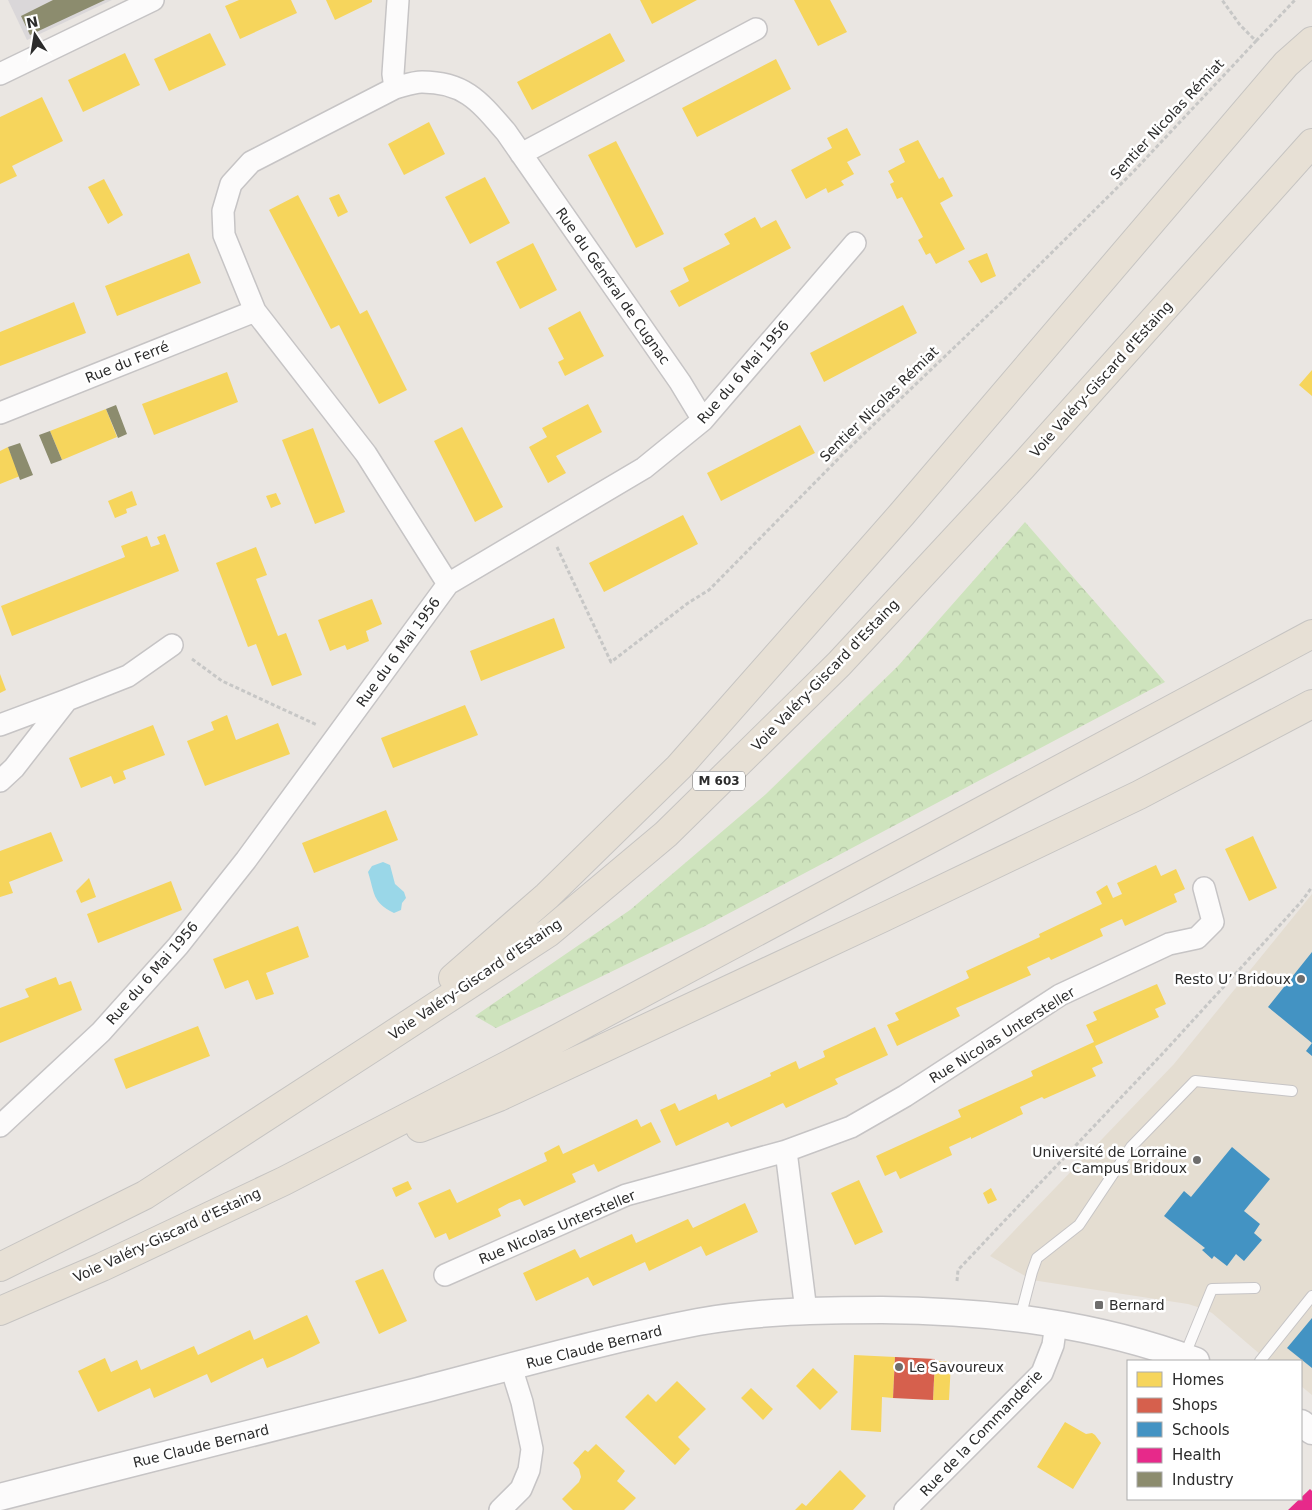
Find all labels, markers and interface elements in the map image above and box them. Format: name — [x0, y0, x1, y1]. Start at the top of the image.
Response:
north arrow — [10, 10, 60, 60]
text: N — [25, 13, 40, 31]
street label: Sentier Nicolas Rémiat — [1107, 55, 1227, 182]
street label: Rue du Général de Cugnac — [553, 205, 673, 367]
street label: Voie Valéry-Giscard d'Estaing — [1027, 298, 1175, 460]
street label: Rue du 6 Mai 1956 — [694, 317, 792, 427]
street label: Rue du Ferré — [83, 338, 171, 386]
street label: Sentier Nicolas Rémiat — [816, 343, 942, 465]
street label: Rue du 6 Mai 1956 — [353, 594, 443, 710]
street label: Voie Valéry-Giscard d'Estaing — [748, 596, 902, 754]
road number: M 603 — [693, 771, 745, 790]
street label: Voie Valéry-Giscard d'Estaing — [386, 915, 564, 1043]
street label: Rue du 6 Mai 1956 — [103, 918, 201, 1028]
place label: Resto U’ Bridoux — [1174, 971, 1291, 987]
marker: Resto U’ Bridoux — [1295, 973, 1307, 985]
street label: Rue Nicolas Untersteller — [926, 983, 1078, 1086]
place label: Université de Lorraine - Campus Bridoux — [1032, 1144, 1187, 1176]
marker: Université de Lorraine - Campus Bridoux — [1191, 1154, 1203, 1166]
street label: Voie Valéry-Giscard d'Estaing — [71, 1184, 263, 1286]
street label: Rue Nicolas Untersteller — [476, 1187, 638, 1267]
place label: Bernard — [1109, 1297, 1165, 1313]
marker: Bernard — [1093, 1299, 1105, 1311]
street label: Rue Claude Bernard — [524, 1322, 664, 1372]
place label: Le Savoureux — [909, 1359, 1004, 1375]
legend — [1127, 1360, 1302, 1500]
marker: Le Savoureux — [893, 1361, 905, 1373]
street label: Rue de la Commanderie — [917, 1367, 1045, 1499]
text: Homes — [1172, 1371, 1224, 1389]
text: Shops — [1172, 1396, 1218, 1414]
street label: Rue Claude Bernard — [131, 1421, 271, 1471]
text: Schools — [1172, 1421, 1230, 1439]
text: Health — [1172, 1446, 1221, 1464]
text: Industry — [1172, 1471, 1234, 1489]

